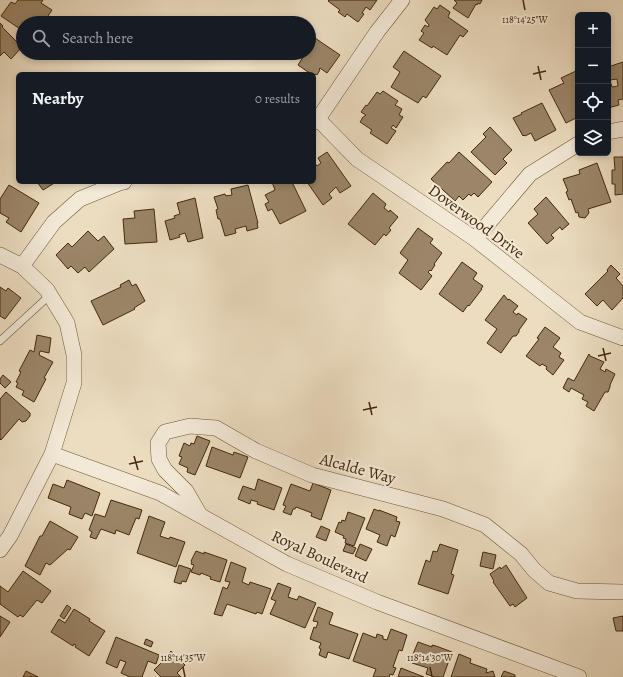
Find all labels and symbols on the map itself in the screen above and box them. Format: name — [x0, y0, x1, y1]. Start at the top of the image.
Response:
text: 118°14'25"W — [502, 13, 549, 26]
street label: Doverwood Drive — [424, 179, 529, 264]
street label: Alcalde Way — [316, 448, 399, 490]
street label: Royal Boulevard — [268, 525, 372, 589]
text: 118°14'35"W — [160, 651, 206, 664]
text: 118°14'30"W — [407, 651, 454, 664]

